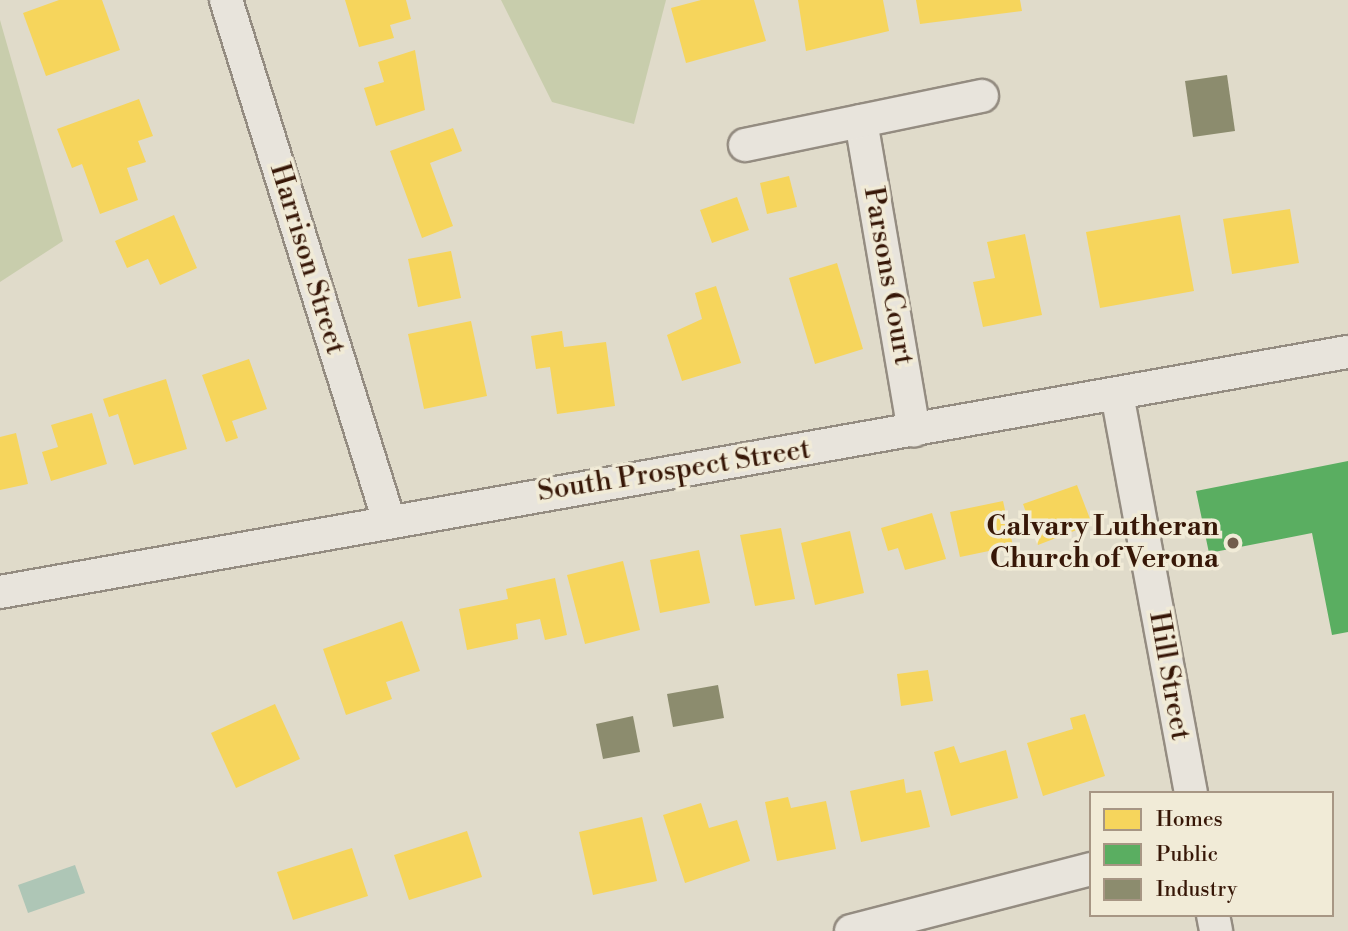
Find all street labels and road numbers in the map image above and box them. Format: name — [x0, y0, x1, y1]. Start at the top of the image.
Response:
street label: Harrison Street — [262, 160, 352, 358]
street label: Parsons Court — [856, 184, 920, 368]
street label: South Prospect Street — [535, 433, 813, 509]
street label: Hill Street — [1141, 609, 1197, 743]

